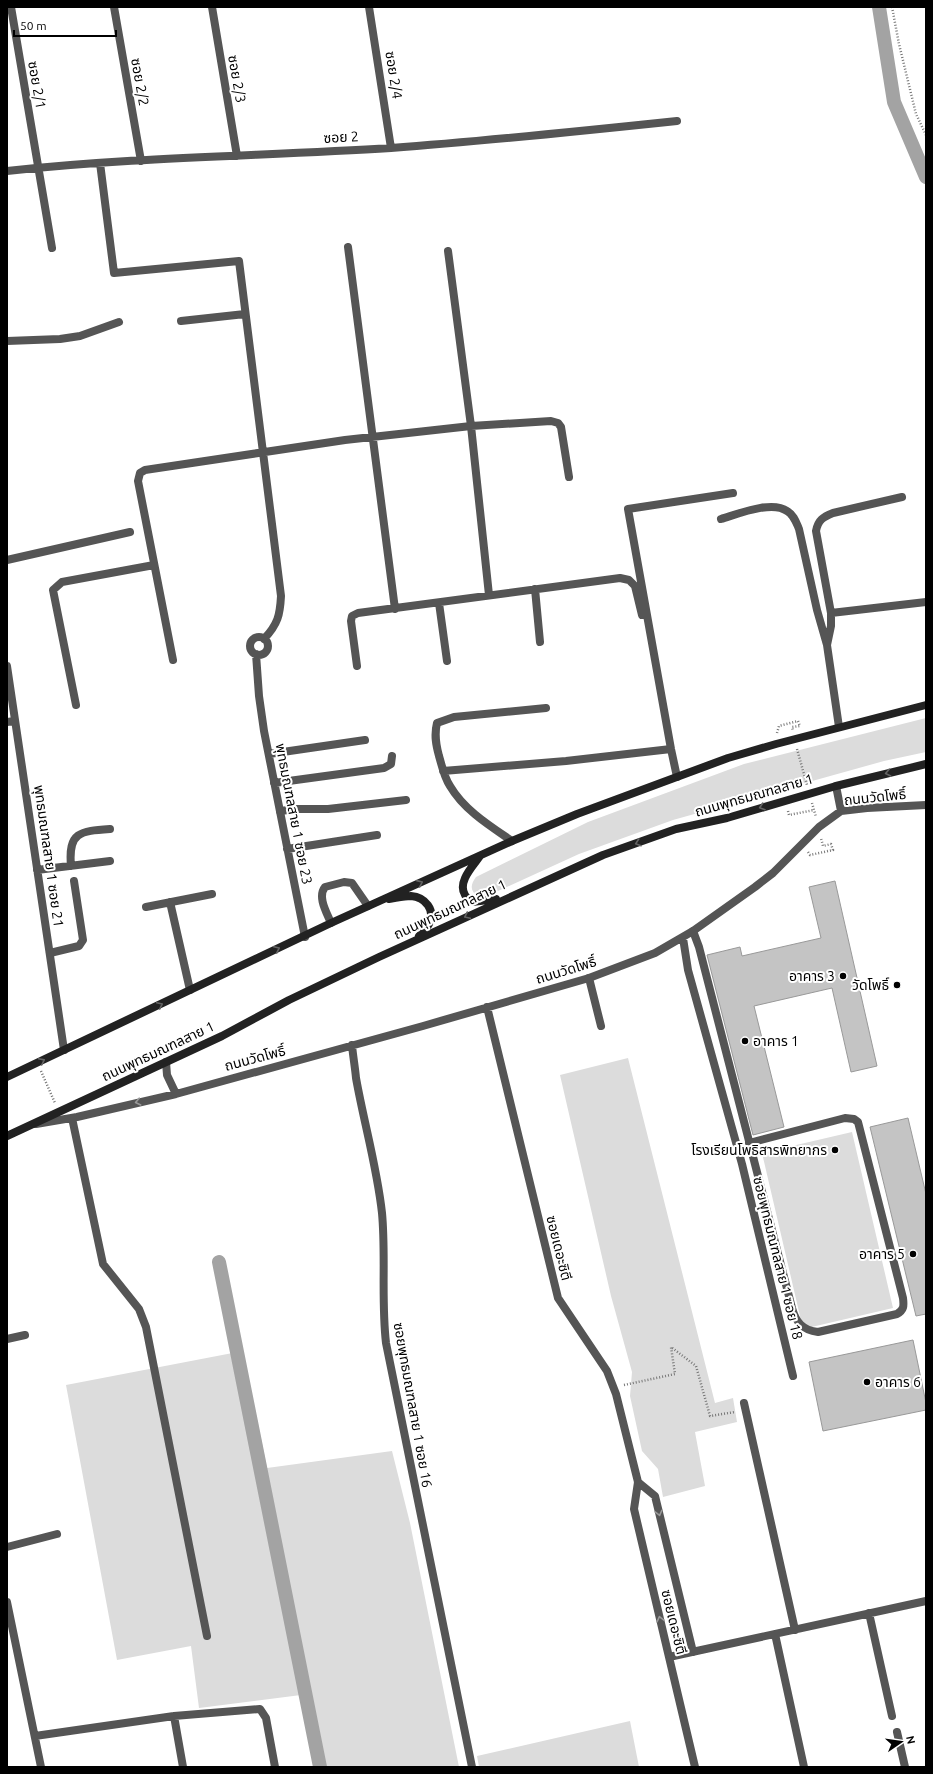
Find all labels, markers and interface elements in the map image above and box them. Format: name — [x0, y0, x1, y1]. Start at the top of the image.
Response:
scale bar — [14, 12, 116, 38]
text: 50 m — [20, 19, 47, 32]
street label: ซอย 2/4 — [382, 50, 406, 100]
street label: ซอย 2/3 — [225, 54, 249, 104]
street label: ซอย 2/2 — [128, 57, 152, 107]
street label: ซอย 2/1 — [25, 60, 49, 110]
street label: ซอย 2 — [323, 128, 359, 146]
street label: พุทธมณฑลสาย 1 ซอย 23 — [271, 742, 316, 886]
one-way arrow — [885, 769, 891, 777]
street label: ถนนพุทธมณฑลสาย 1 — [693, 770, 815, 821]
street label: พุทธมณฑลสาย 1 ซอย 21 — [30, 784, 67, 928]
street label: ถนนวัดโพธิ์ — [843, 786, 907, 808]
one-way arrow — [759, 802, 766, 810]
one-way arrow — [634, 838, 641, 846]
street label: ถนนพุทธมณฑลสาย 1 — [391, 876, 509, 943]
one-way arrow — [417, 879, 424, 887]
one-way arrow — [464, 911, 471, 919]
one-way arrow — [273, 946, 281, 954]
street label: ถนนวัดโพธิ์ — [534, 953, 598, 987]
place label: อาคาร 3 — [789, 968, 835, 984]
marker: อาคาร 3 — [838, 971, 848, 981]
place label: วัดโพธิ์ — [852, 977, 889, 993]
marker: วัดโพธิ์ — [892, 980, 902, 990]
one-way arrow — [155, 1002, 163, 1010]
street label: ถนนพุทธมณฑลสาย 1 — [99, 1018, 217, 1085]
place label: อาคาร 1 — [753, 1033, 799, 1049]
marker: อาคาร 1 — [740, 1036, 750, 1046]
street label: ถนนวัดโพธิ์ — [223, 1042, 287, 1074]
one-way arrow — [38, 1058, 46, 1066]
one-way arrow — [134, 1098, 141, 1106]
place label: โรงเรียนโพธิสารพิทยากร — [691, 1142, 827, 1158]
marker: โรงเรียนโพธิสารพิทยากร — [830, 1145, 840, 1155]
street label: ซอยพุทธมณฑลสาย 1 ซอย 18 — [749, 1175, 806, 1342]
street label: ซอยเดอะซิตี — [543, 1214, 575, 1282]
place label: อาคาร 5 — [859, 1246, 905, 1262]
marker: อาคาร 5 — [908, 1249, 918, 1259]
street label: ซอยพุทธมณฑลสาย 1 ซอย 16 — [390, 1321, 435, 1489]
place label: อาคาร 6 — [875, 1374, 921, 1390]
marker: อาคาร 6 — [862, 1377, 872, 1387]
one-way arrow — [654, 1509, 662, 1516]
street label: ซอยเดอะซิตี — [658, 1588, 690, 1656]
one-way arrow — [657, 1616, 665, 1623]
north arrow — [881, 1722, 921, 1762]
text: N — [904, 1734, 918, 1745]

